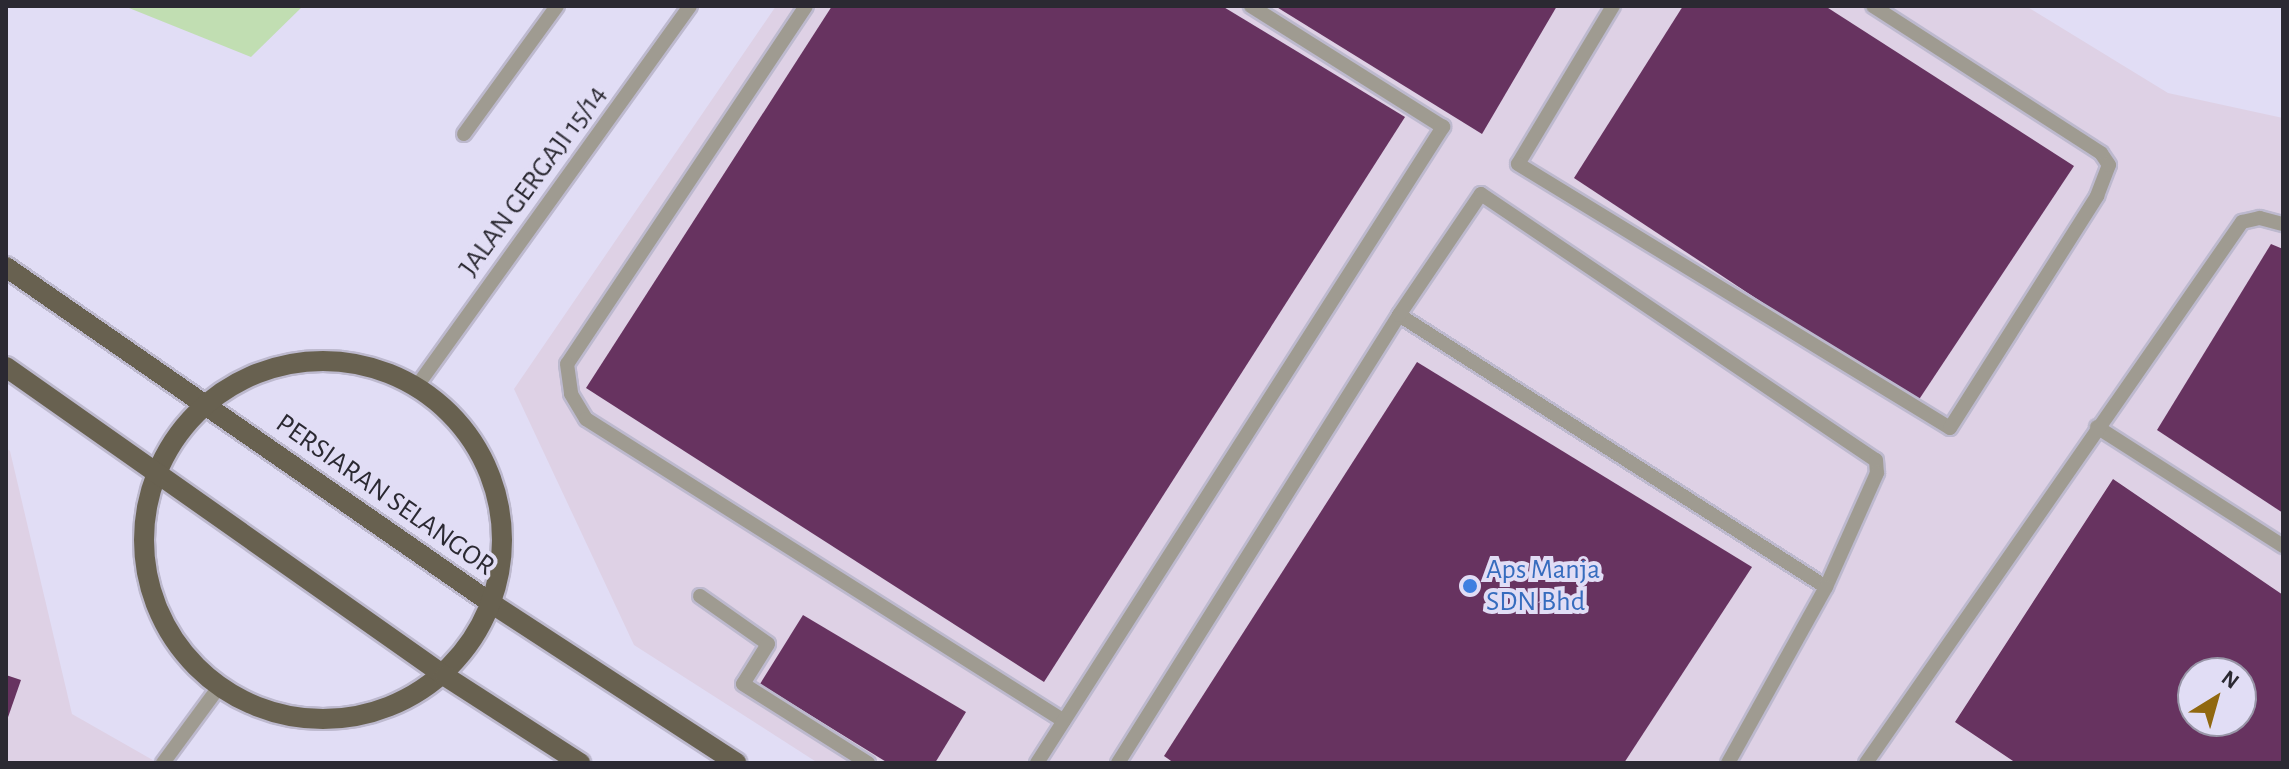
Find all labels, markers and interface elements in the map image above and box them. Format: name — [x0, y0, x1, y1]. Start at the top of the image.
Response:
street label: JALAN GERGAJI 15/14 — [452, 79, 614, 283]
street label: PERSIARAN SELANGOR — [269, 407, 501, 583]
place label: Aps Manja SDN Bhd — [1486, 553, 1600, 619]
marker: Aps Manja SDN Bhd — [1461, 577, 1479, 595]
north arrow — [2177, 657, 2257, 737]
text: N — [2218, 666, 2243, 693]

